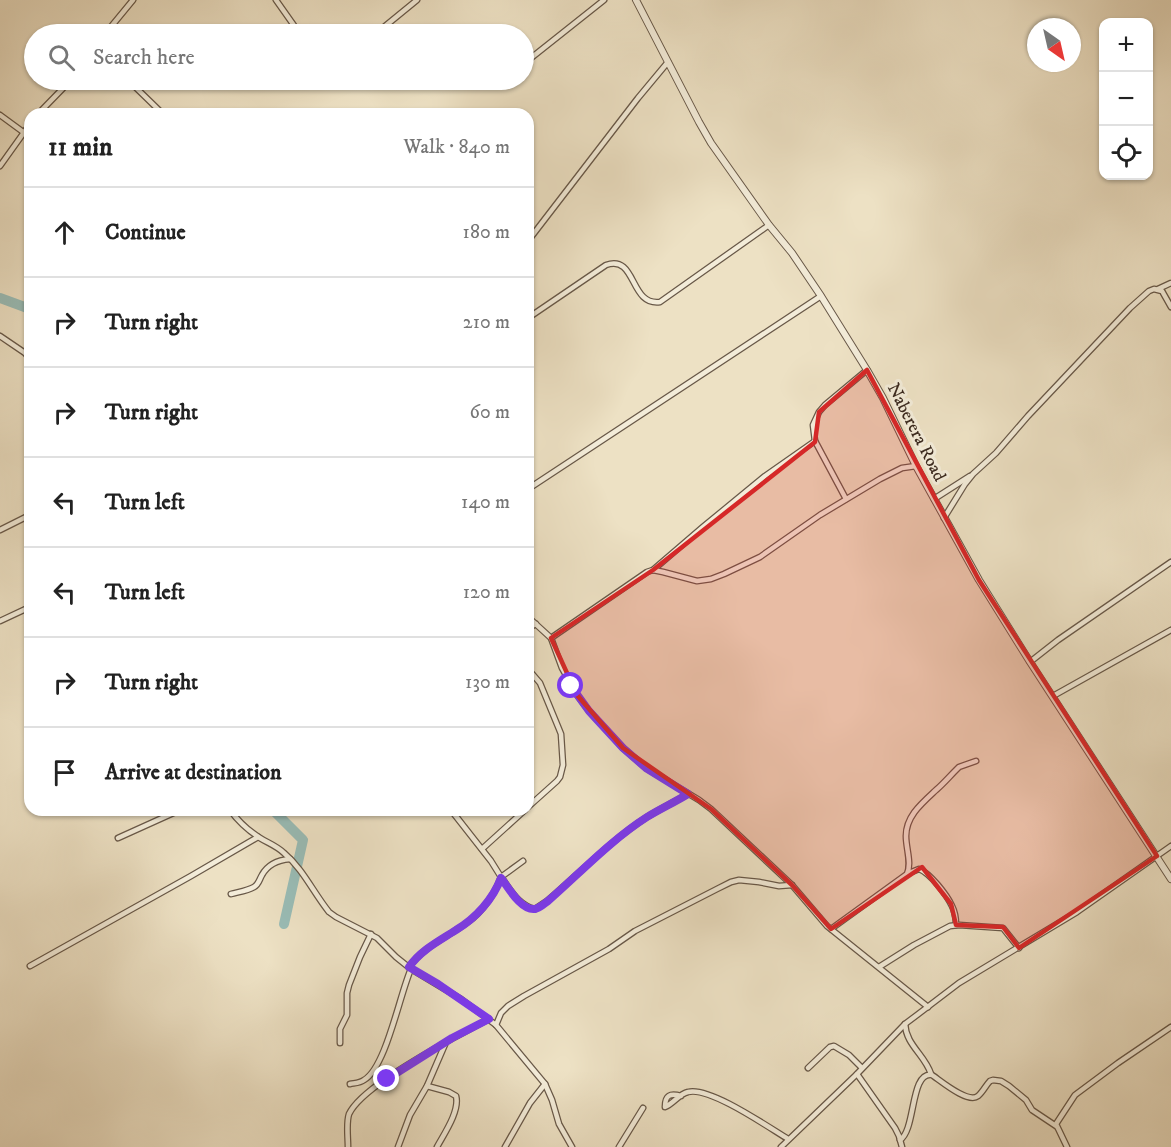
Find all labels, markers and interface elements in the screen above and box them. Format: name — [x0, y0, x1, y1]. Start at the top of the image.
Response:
north arrow — [1027, 18, 1081, 72]
map controls — [1099, 18, 1153, 180]
button: + — [1099, 18, 1153, 72]
search box — [24, 24, 534, 90]
icon: search — [45, 41, 78, 74]
text: Search here — [93, 44, 195, 71]
button: − — [1099, 72, 1153, 126]
button: locate — [1099, 126, 1153, 180]
text: 11 min — [48, 131, 113, 164]
text: Walk · 840 m — [403, 135, 510, 160]
icon: ahead — [48, 216, 81, 249]
text: Continue — [105, 219, 186, 246]
text: 180 m — [463, 220, 510, 245]
icon: right — [48, 306, 81, 339]
text: Turn right — [105, 309, 198, 336]
text: 210 m — [463, 310, 510, 335]
street label: Naberera Road — [882, 380, 950, 485]
icon: right — [48, 396, 81, 429]
text: Turn right — [105, 399, 198, 426]
text: 60 m — [470, 400, 510, 425]
icon: left — [48, 486, 81, 519]
text: Turn left — [105, 489, 185, 516]
text: 140 m — [461, 490, 510, 515]
icon: left — [48, 576, 81, 609]
text: Turn left — [105, 579, 185, 606]
text: 120 m — [463, 580, 510, 605]
icon: right — [48, 666, 81, 699]
text: Turn right — [105, 669, 198, 696]
text: 130 m — [465, 670, 510, 695]
route start — [557, 672, 583, 698]
icon: arrive — [48, 756, 81, 789]
text: Arrive at destination — [105, 759, 282, 786]
route end — [373, 1065, 399, 1091]

